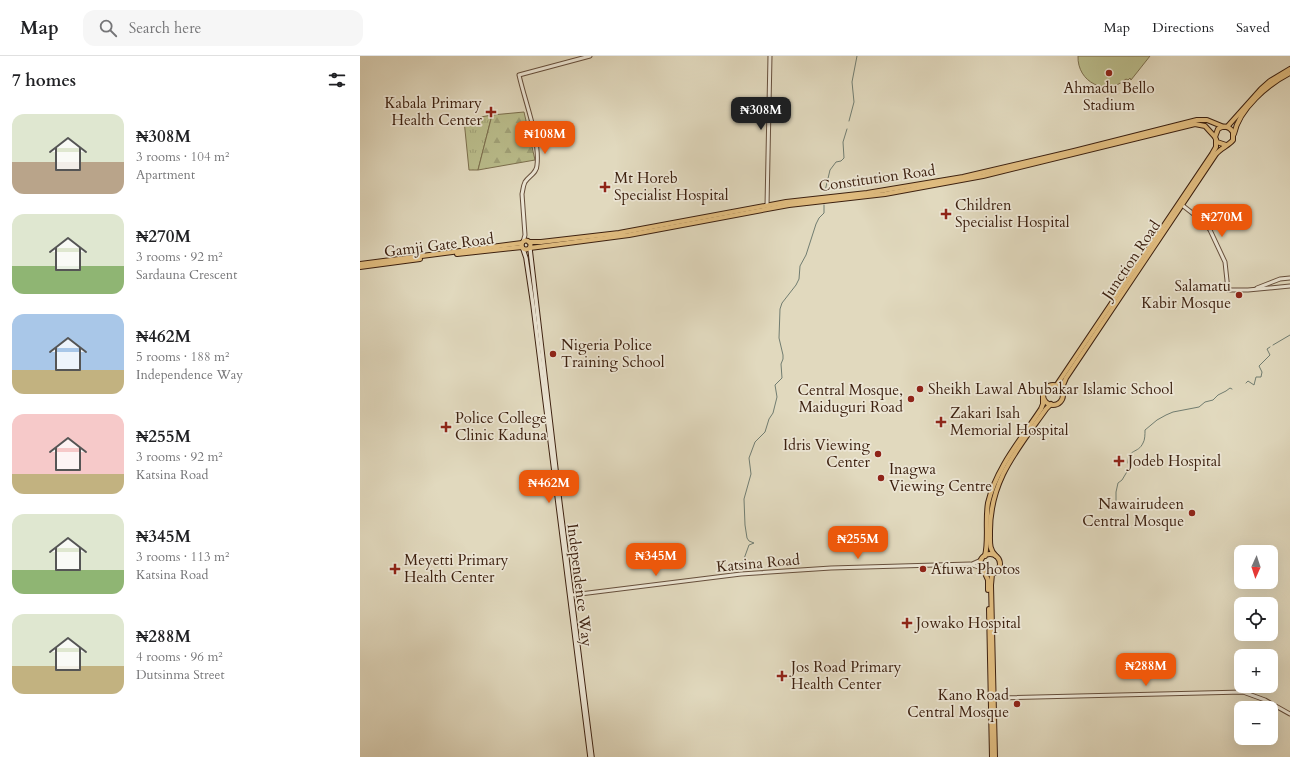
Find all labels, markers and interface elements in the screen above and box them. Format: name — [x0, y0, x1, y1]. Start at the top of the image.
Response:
search box — [83, 10, 363, 46]
text: Map — [20, 15, 59, 41]
icon: search — [97, 17, 119, 39]
text: Search here — [129, 18, 201, 38]
text: Map — [1104, 18, 1130, 37]
text: Directions — [1152, 18, 1214, 37]
text: Saved — [1236, 18, 1270, 37]
marker: Ahmadu Bello Stadium — [1104, 68, 1114, 78]
text: 7 homes — [12, 69, 76, 92]
icon: filters — [326, 69, 348, 91]
place label: Ahmadu Bello Stadium — [1063, 78, 1155, 115]
place label: Kabala Primary Health Center — [384, 93, 483, 130]
pin: ₦308M — [733, 97, 789, 131]
text: ₦308M — [740, 101, 782, 119]
marker: Kabala Primary Health Center — [485, 106, 497, 118]
pin: ₦108M — [517, 121, 573, 155]
text: ₦308M — [136, 125, 191, 148]
text: ₦108M — [524, 125, 566, 143]
icon: home — [44, 130, 92, 178]
text: 3 rooms · 104 m² — [136, 148, 229, 166]
street label: Constitution Road — [817, 160, 937, 196]
text: Apartment — [136, 166, 195, 184]
place label: Mt Horeb Specialist Hospital — [614, 168, 729, 205]
marker: Mt Horeb Specialist Hospital — [599, 181, 611, 193]
place label: Children Specialist Hospital — [955, 195, 1070, 232]
pin: ₦270M — [1194, 204, 1250, 238]
marker: Children Specialist Hospital — [940, 208, 952, 220]
text: ₦270M — [1201, 208, 1243, 226]
street label: Junction Road — [1096, 217, 1165, 305]
text: ₦270M — [136, 225, 191, 248]
street label: Gamji Gate Road — [383, 228, 495, 262]
icon: home — [44, 230, 92, 278]
text: 3 rooms · 92 m² — [136, 248, 223, 266]
text: Sardauna Crescent — [136, 266, 237, 284]
place label: Salamatu Kabir Mosque — [1141, 276, 1231, 313]
marker: Salamatu Kabir Mosque — [1234, 290, 1244, 300]
text: ₦462M — [136, 325, 191, 348]
icon: home — [44, 330, 92, 378]
place label: Nigeria Police Training School — [561, 335, 665, 372]
text: 5 rooms · 188 m² — [136, 348, 229, 366]
marker: Nigeria Police Training School — [548, 349, 558, 359]
text: Independence Way — [136, 366, 243, 384]
place label: Sheikh Lawal Abubakar Islamic School — [928, 379, 1173, 399]
place label: Central Mosque, Maiduguri Road — [798, 380, 903, 417]
marker: Sheikh Lawal Abubakar Islamic School — [915, 384, 925, 394]
marker: Central Mosque, Maiduguri Road — [906, 394, 916, 404]
place label: Zakari Isah Memorial Hospital — [950, 403, 1069, 440]
place label: Police College Clinic Kaduna — [455, 408, 548, 445]
marker: Zakari Isah Memorial Hospital — [935, 416, 947, 428]
marker: Police College Clinic Kaduna — [440, 421, 452, 433]
text: ₦255M — [136, 425, 191, 448]
icon: home — [44, 430, 92, 478]
place label: Idris Viewing Center — [783, 435, 871, 472]
text: 3 rooms · 92 m² — [136, 448, 223, 466]
marker: Idris Viewing Center — [873, 449, 883, 459]
place label: Jodeb Hospital — [1126, 451, 1221, 471]
marker: Jodeb Hospital — [1113, 455, 1125, 467]
place label: Inagwa Viewing Centre — [889, 459, 992, 496]
text: Katsina Road — [136, 466, 208, 484]
pin: ₦462M — [521, 470, 577, 504]
marker: Inagwa Viewing Centre — [876, 473, 886, 483]
text: ₦462M — [528, 474, 570, 492]
place label: Nawairudeen Central Mosque — [1082, 494, 1184, 531]
marker: Nawairudeen Central Mosque — [1187, 508, 1197, 518]
street label: Independence Way — [563, 522, 597, 648]
text: ₦345M — [136, 525, 191, 548]
pin: ₦255M — [830, 526, 886, 560]
icon: home — [44, 530, 92, 578]
text: ₦255M — [837, 530, 879, 548]
pin: ₦345M — [628, 543, 684, 577]
north arrow — [1234, 545, 1278, 589]
map controls — [1234, 545, 1278, 745]
text: ₦345M — [635, 547, 677, 565]
text: 3 rooms · 113 m² — [136, 548, 229, 566]
street label: Katsina Road — [715, 549, 801, 577]
place label: Meyetti Primary Health Center — [404, 550, 509, 587]
place label: Afuwa Photos — [931, 559, 1020, 579]
marker: Meyetti Primary Health Center — [389, 563, 401, 575]
marker: Afuwa Photos — [918, 564, 928, 574]
text: Katsina Road — [136, 566, 208, 584]
button: locate — [1234, 597, 1278, 641]
place label: Jowako Hospital — [914, 613, 1021, 633]
marker: Jowako Hospital — [901, 617, 913, 629]
text: ₦288M — [136, 625, 191, 648]
icon: home — [44, 630, 92, 678]
text: 4 rooms · 96 m² — [136, 648, 223, 666]
button: + — [1234, 649, 1278, 693]
pin: ₦288M — [1118, 653, 1174, 687]
place label: Jos Road Primary Health Center — [789, 657, 901, 694]
text: ₦288M — [1125, 657, 1167, 675]
text: Dutsinma Street — [136, 666, 225, 684]
marker: Jos Road Primary Health Center — [776, 670, 788, 682]
place label: Kano Road Central Mosque — [907, 685, 1009, 722]
marker: Kano Road Central Mosque — [1012, 699, 1022, 709]
button: − — [1234, 701, 1278, 745]

